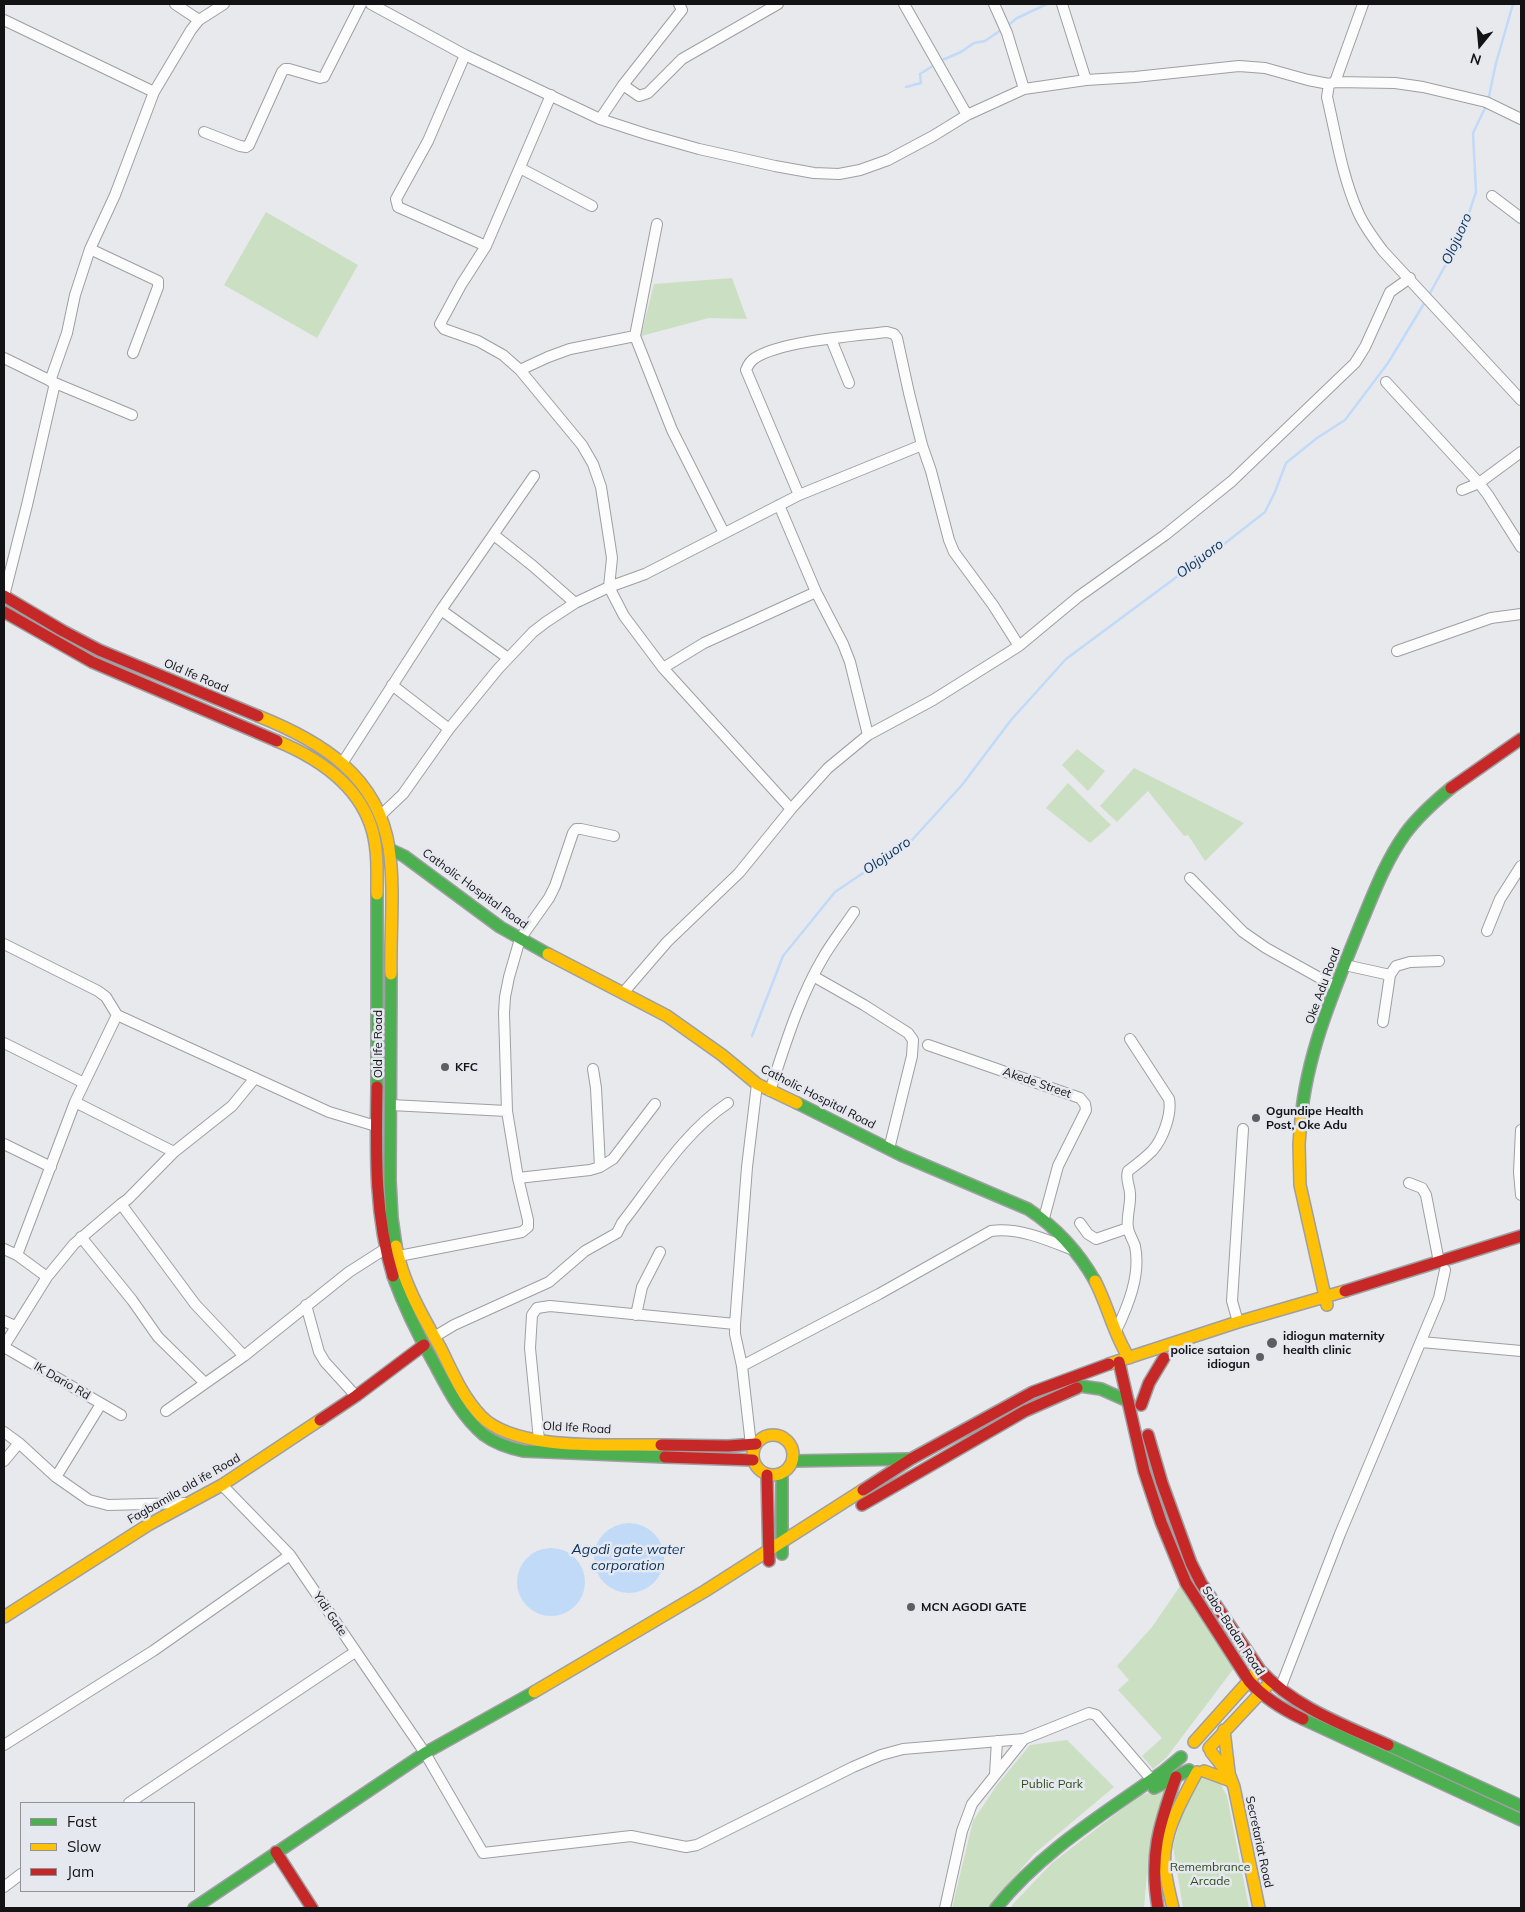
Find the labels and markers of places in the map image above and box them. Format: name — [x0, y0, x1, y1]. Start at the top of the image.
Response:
place label: KFC — [455, 1060, 478, 1074]
marker: KFC — [439, 1061, 451, 1073]
place label: Ogundipe Health Post, Oke Adu — [1266, 1104, 1363, 1132]
marker: Ogundipe Health Post, Oke Adu — [1250, 1112, 1262, 1124]
place label: idiogun maternity health clinic — [1283, 1329, 1384, 1357]
marker: idiogun maternity health clinic — [1265, 1336, 1279, 1350]
place label: police sataion idiogun — [1170, 1343, 1250, 1371]
marker: police sataion idiogun — [1254, 1351, 1266, 1363]
place label: MCN AGODI GATE — [921, 1600, 1027, 1614]
marker: MCN AGODI GATE — [905, 1601, 917, 1613]

